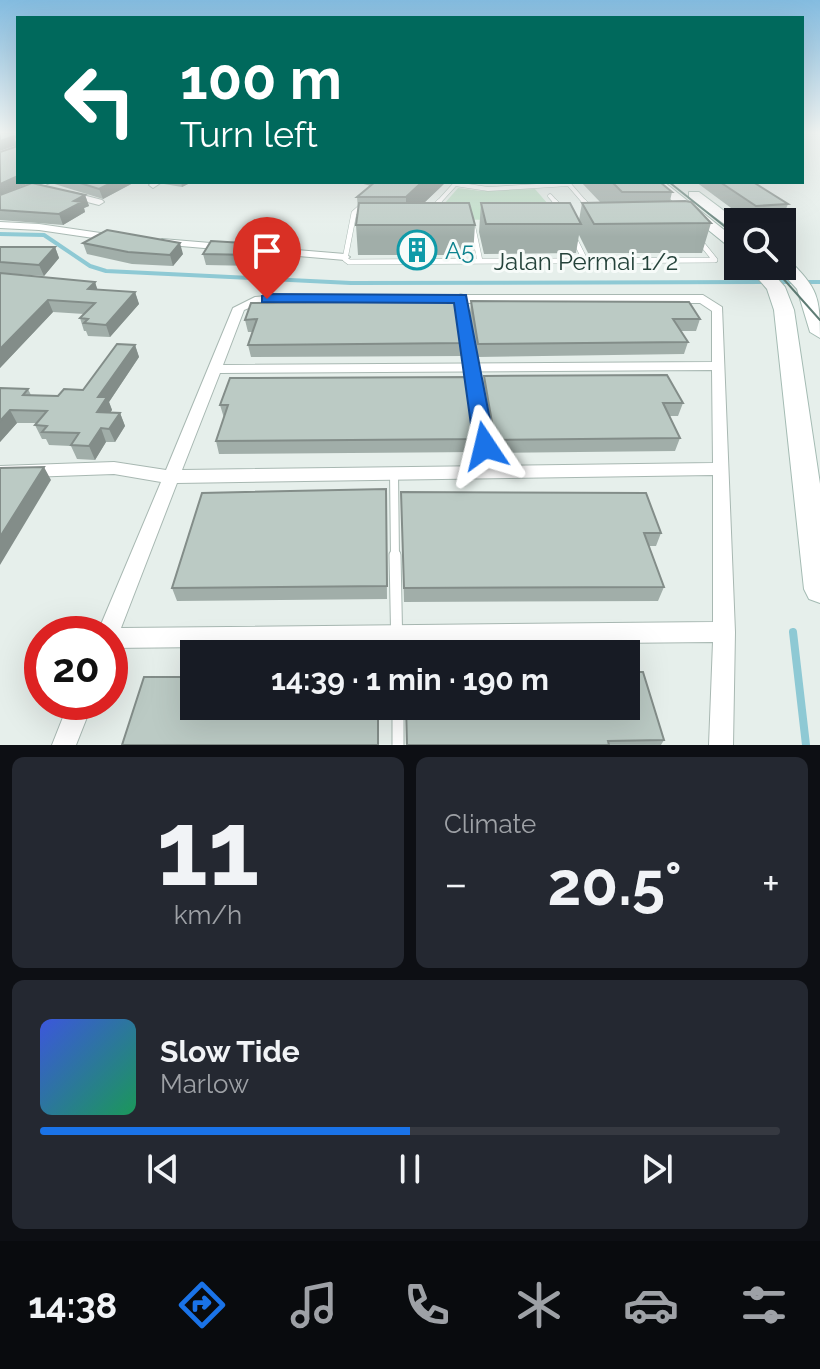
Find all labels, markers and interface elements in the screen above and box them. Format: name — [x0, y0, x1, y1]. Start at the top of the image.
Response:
text: 100 m — [180, 46, 342, 112]
icon: left — [48, 48, 152, 152]
text: Turn left — [180, 113, 318, 155]
map controls — [724, 208, 796, 280]
button: search — [724, 208, 796, 280]
pin — [233, 217, 301, 299]
icon: arrive — [245, 229, 289, 273]
building icon: A5 — [396, 229, 438, 271]
place label: A5 — [445, 236, 474, 265]
street label: Jalan Permai 1/2 — [494, 247, 678, 276]
position arrow — [443, 404, 527, 488]
speed limit sign: 20 — [24, 616, 128, 720]
text: 14:39 · 1 min · 190 m — [271, 662, 549, 697]
text: 11 — [157, 787, 259, 909]
text: Climate — [444, 809, 536, 839]
text: 20.5° — [547, 849, 682, 919]
text: − — [444, 858, 468, 909]
text: + — [762, 858, 780, 909]
text: km/h — [174, 900, 242, 930]
text: Slow Tide — [160, 1034, 300, 1069]
text: Marlow — [160, 1069, 249, 1099]
icon: previous — [141, 1147, 185, 1191]
icon: pause — [388, 1147, 432, 1191]
icon: next — [635, 1147, 679, 1191]
icon: directions — [174, 1277, 230, 1333]
icon: music — [286, 1277, 342, 1333]
icon: phone — [399, 1277, 455, 1333]
icon: climate — [511, 1277, 567, 1333]
icon: car — [623, 1277, 679, 1333]
icon: filters — [736, 1277, 792, 1333]
text: 14:38 — [28, 1284, 117, 1326]

